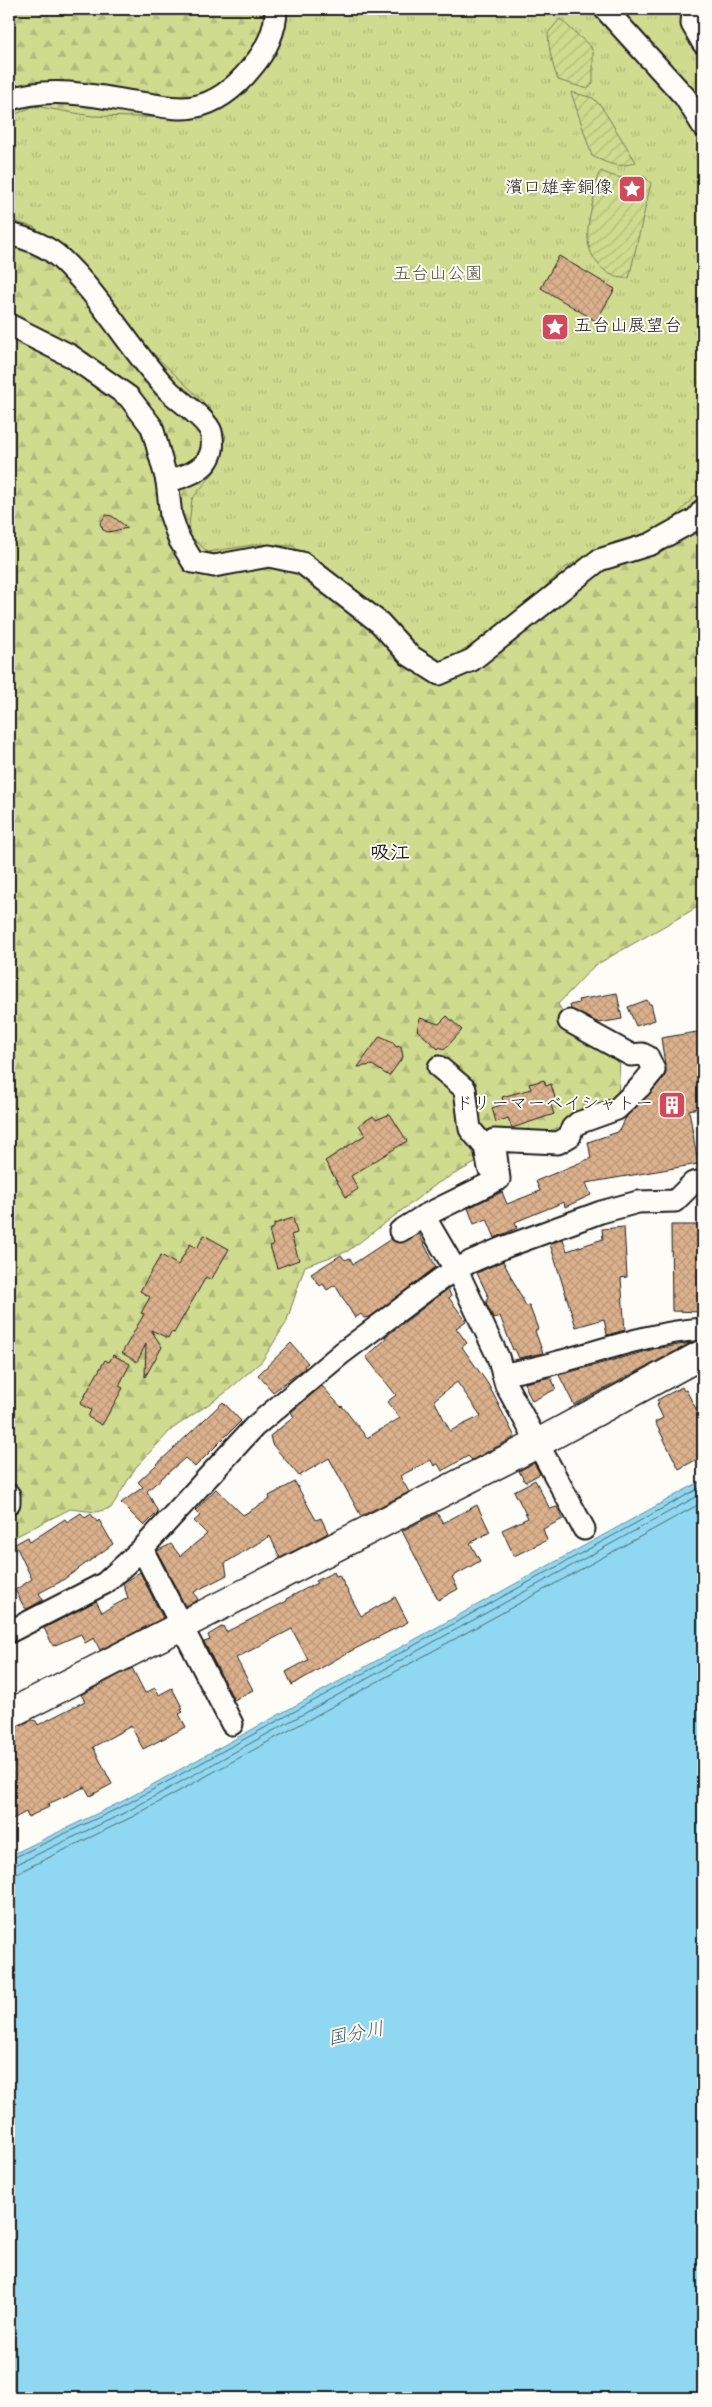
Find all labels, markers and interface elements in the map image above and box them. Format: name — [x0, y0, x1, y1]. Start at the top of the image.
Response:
place icon: 濱口雄幸銅像 — [617, 174, 647, 204]
place label: 濱口雄幸銅像 — [505, 176, 613, 202]
park label: 五台山公園 — [393, 262, 483, 288]
place icon: 五台山展望台 — [540, 312, 570, 342]
place label: 五台山展望台 — [574, 314, 682, 340]
district label: 吸江 — [370, 840, 410, 869]
building icon: ドリーマーベイシャトー — [657, 1090, 687, 1120]
place label: ドリーマーベイシャトー — [455, 1092, 653, 1118]
water label: 国分川 — [325, 2016, 387, 2054]

